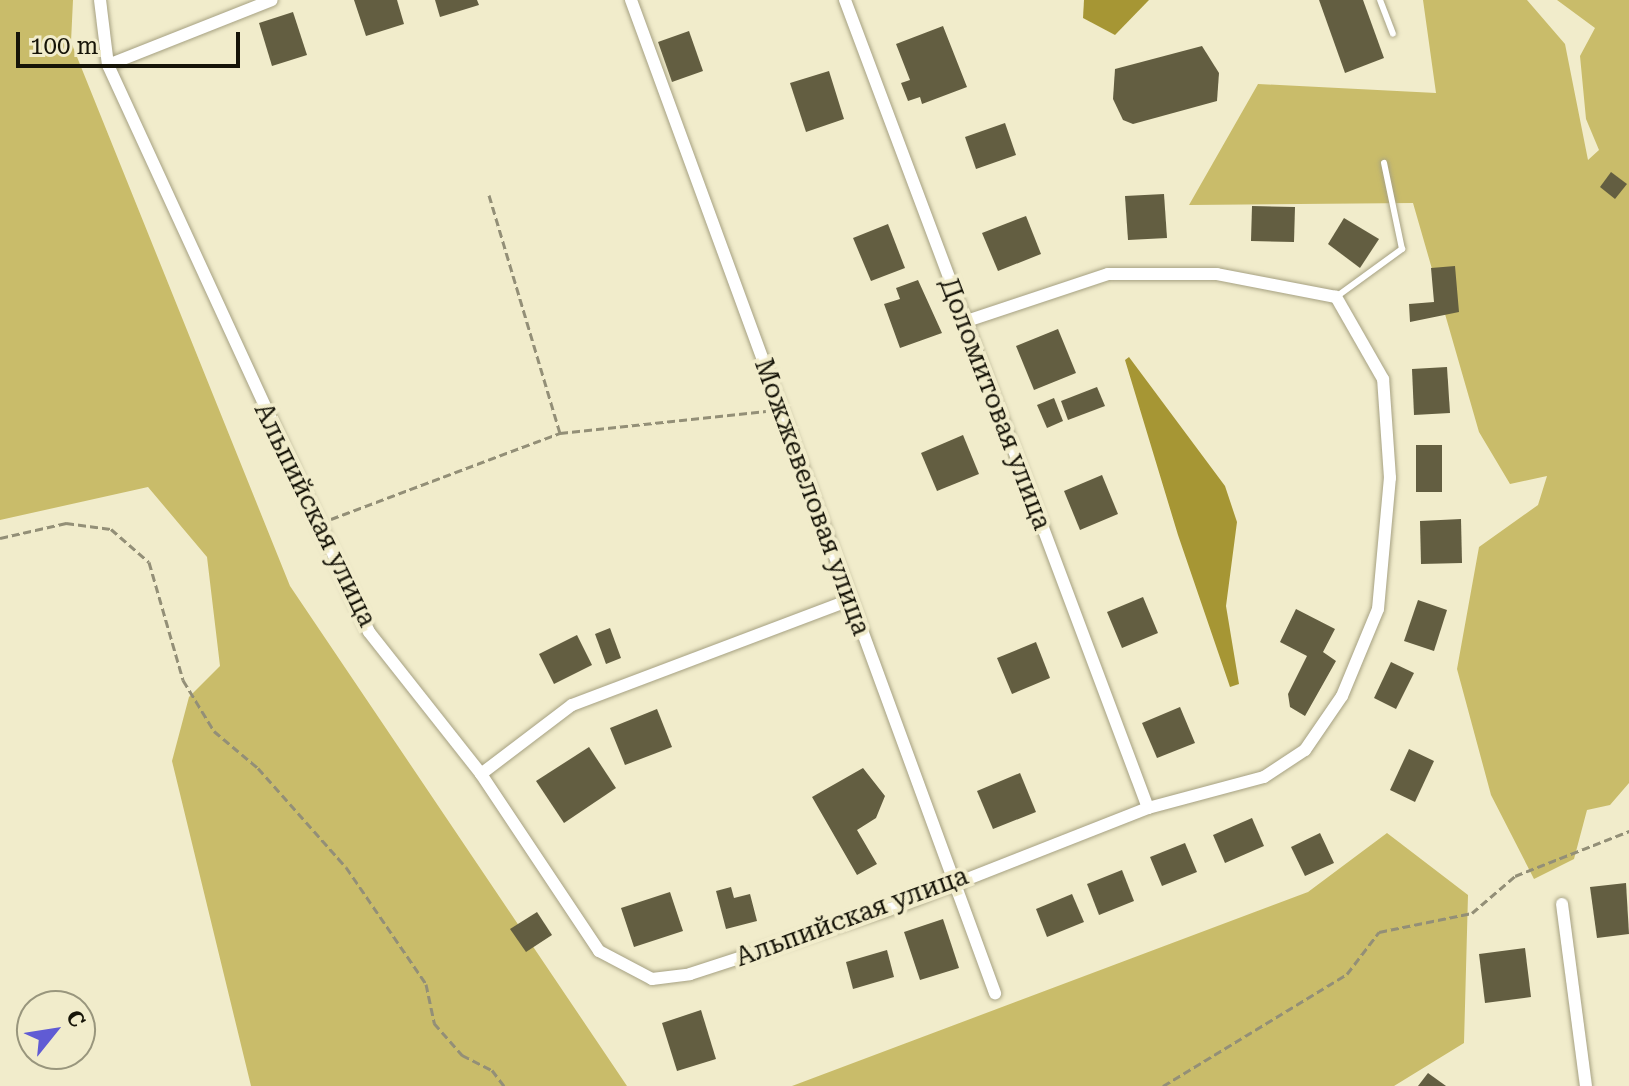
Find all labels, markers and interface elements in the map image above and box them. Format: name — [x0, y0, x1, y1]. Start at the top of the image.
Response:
scale bar — [20, 16, 244, 66]
text: 100 m — [30, 32, 98, 60]
street label: Доломитовая улица — [933, 274, 1057, 534]
street label: Можжевеловая улица — [747, 354, 877, 640]
street label: Альпийская улица — [247, 398, 383, 632]
street label: Альпийская улица — [731, 860, 973, 974]
north arrow — [16, 990, 96, 1070]
text: С — [61, 1006, 90, 1032]

